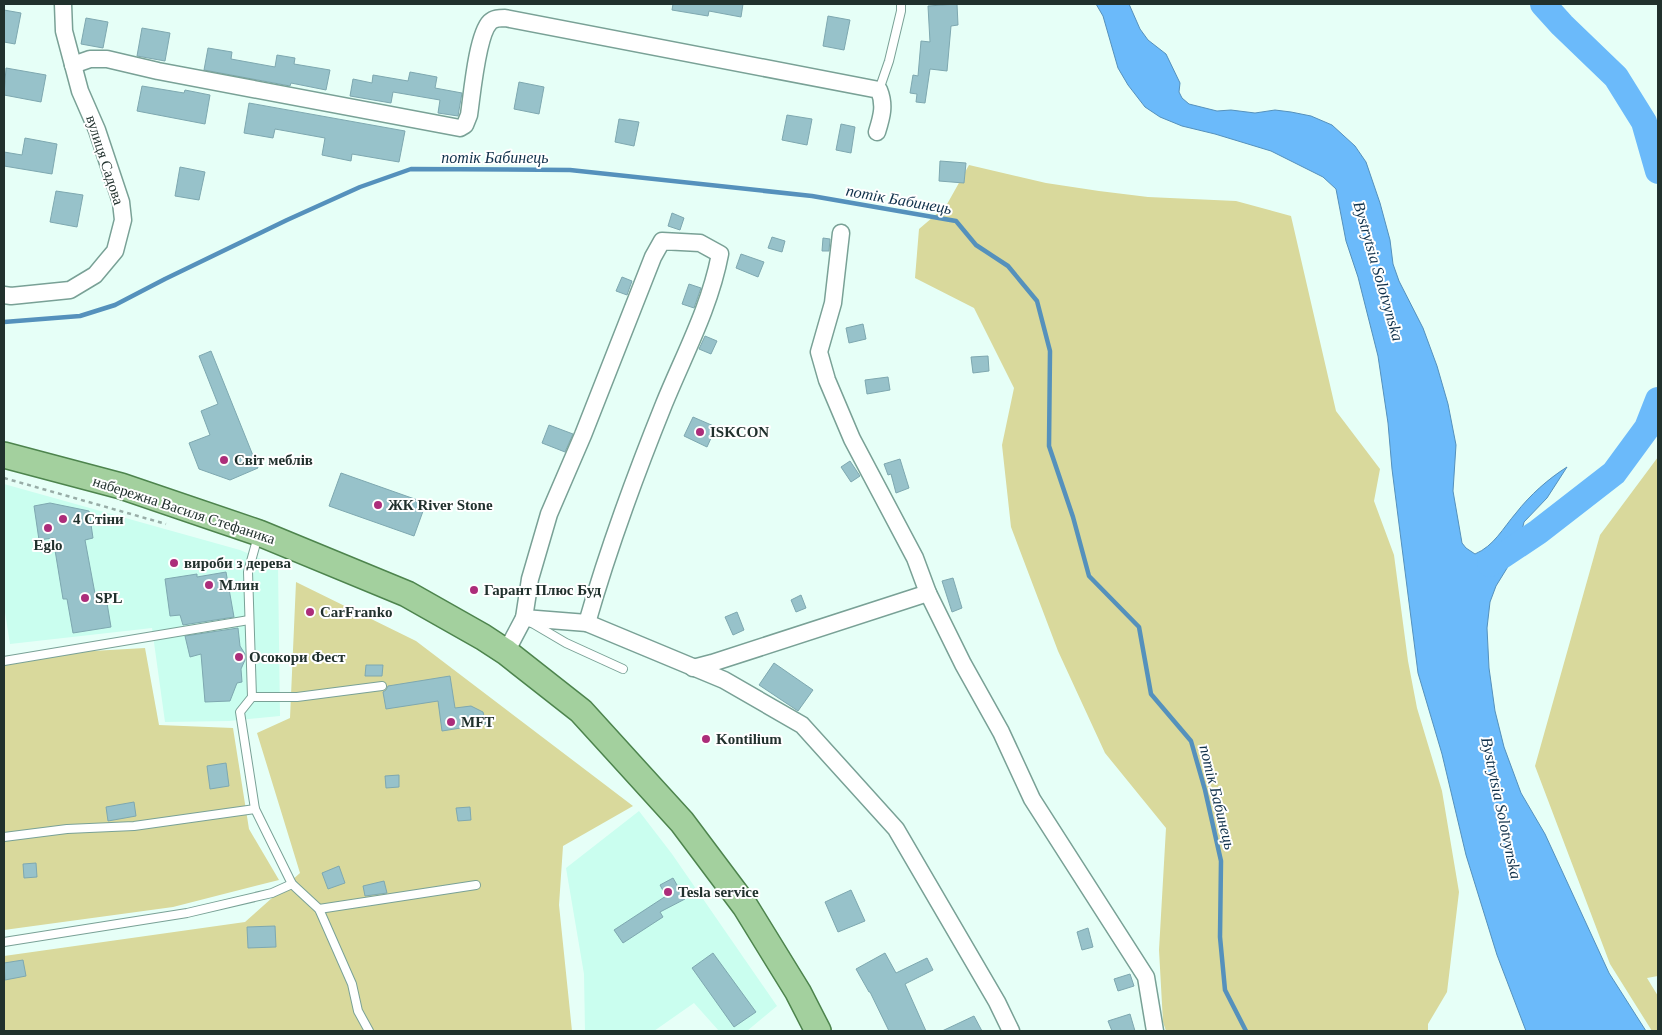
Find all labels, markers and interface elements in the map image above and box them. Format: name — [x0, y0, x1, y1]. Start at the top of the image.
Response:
street label: вулиця Садова — [83, 113, 127, 207]
water label: потік Бабинець — [441, 149, 549, 167]
water label: потік Бабинець — [844, 182, 953, 218]
water label: Bystrytsia Solotvynska — [1349, 199, 1407, 343]
place label: ISKCON — [710, 424, 769, 440]
marker: ISKCON — [694, 426, 706, 438]
place label: Світ меблів — [234, 452, 313, 468]
marker: Світ меблів — [218, 454, 230, 466]
street label: набережна Василя Стефаника — [91, 473, 277, 547]
place label: ЖК River Stone — [388, 497, 493, 513]
marker: ЖК River Stone — [372, 499, 384, 511]
place label: 4 Стіни — [73, 511, 124, 527]
marker: 4 Стіни — [57, 513, 69, 525]
marker: Eglo — [42, 522, 54, 534]
place label: Eglo — [33, 537, 63, 553]
place label: вироби з дерева — [184, 555, 292, 571]
marker: вироби з дерева — [168, 557, 180, 569]
place label: Млин — [219, 577, 259, 593]
marker: Млин — [203, 579, 215, 591]
place label: Гарант Плюс Буд — [484, 582, 601, 598]
marker: Гарант Плюс Буд — [468, 584, 480, 596]
place label: SPL — [95, 590, 123, 606]
marker: SPL — [79, 592, 91, 604]
place label: CarFranko — [320, 604, 393, 620]
marker: CarFranko — [304, 606, 316, 618]
place label: Осокори Фест — [249, 649, 346, 665]
marker: Осокори Фест — [233, 651, 245, 663]
place label: MFT — [461, 714, 494, 730]
marker: MFT — [445, 716, 457, 728]
place label: Kontilium — [716, 731, 782, 747]
marker: Kontilium — [700, 733, 712, 745]
water label: Bystrytsia Solotvynska — [1477, 736, 1525, 881]
water label: потік Бабинець — [1195, 743, 1239, 851]
place label: Tesla service — [678, 884, 759, 900]
marker: Tesla service — [662, 886, 674, 898]

